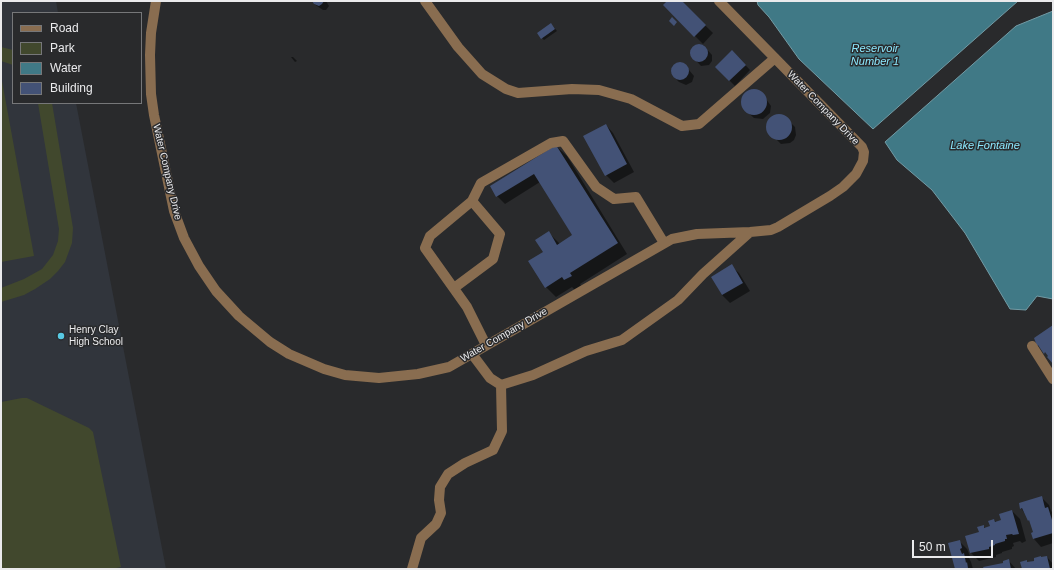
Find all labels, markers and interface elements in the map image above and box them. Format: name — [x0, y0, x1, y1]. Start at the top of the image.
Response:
legend — [12, 12, 142, 104]
text: Road — [50, 21, 79, 35]
text: Park — [50, 41, 75, 55]
water label: Reservoir Number 1 — [851, 42, 899, 68]
text: Water — [50, 61, 82, 75]
street label: Water Company Drive — [785, 69, 861, 147]
text: Building — [50, 81, 93, 95]
street label: Water Company Drive — [150, 123, 184, 221]
water label: Lake Fontaine — [950, 139, 1020, 153]
street label: Water Company Drive — [459, 305, 549, 365]
place label: Henry Clay High School — [69, 324, 123, 348]
marker: Henry Clay High School — [56, 331, 66, 341]
scale bar — [914, 532, 995, 558]
text: 50 m — [919, 540, 946, 554]

